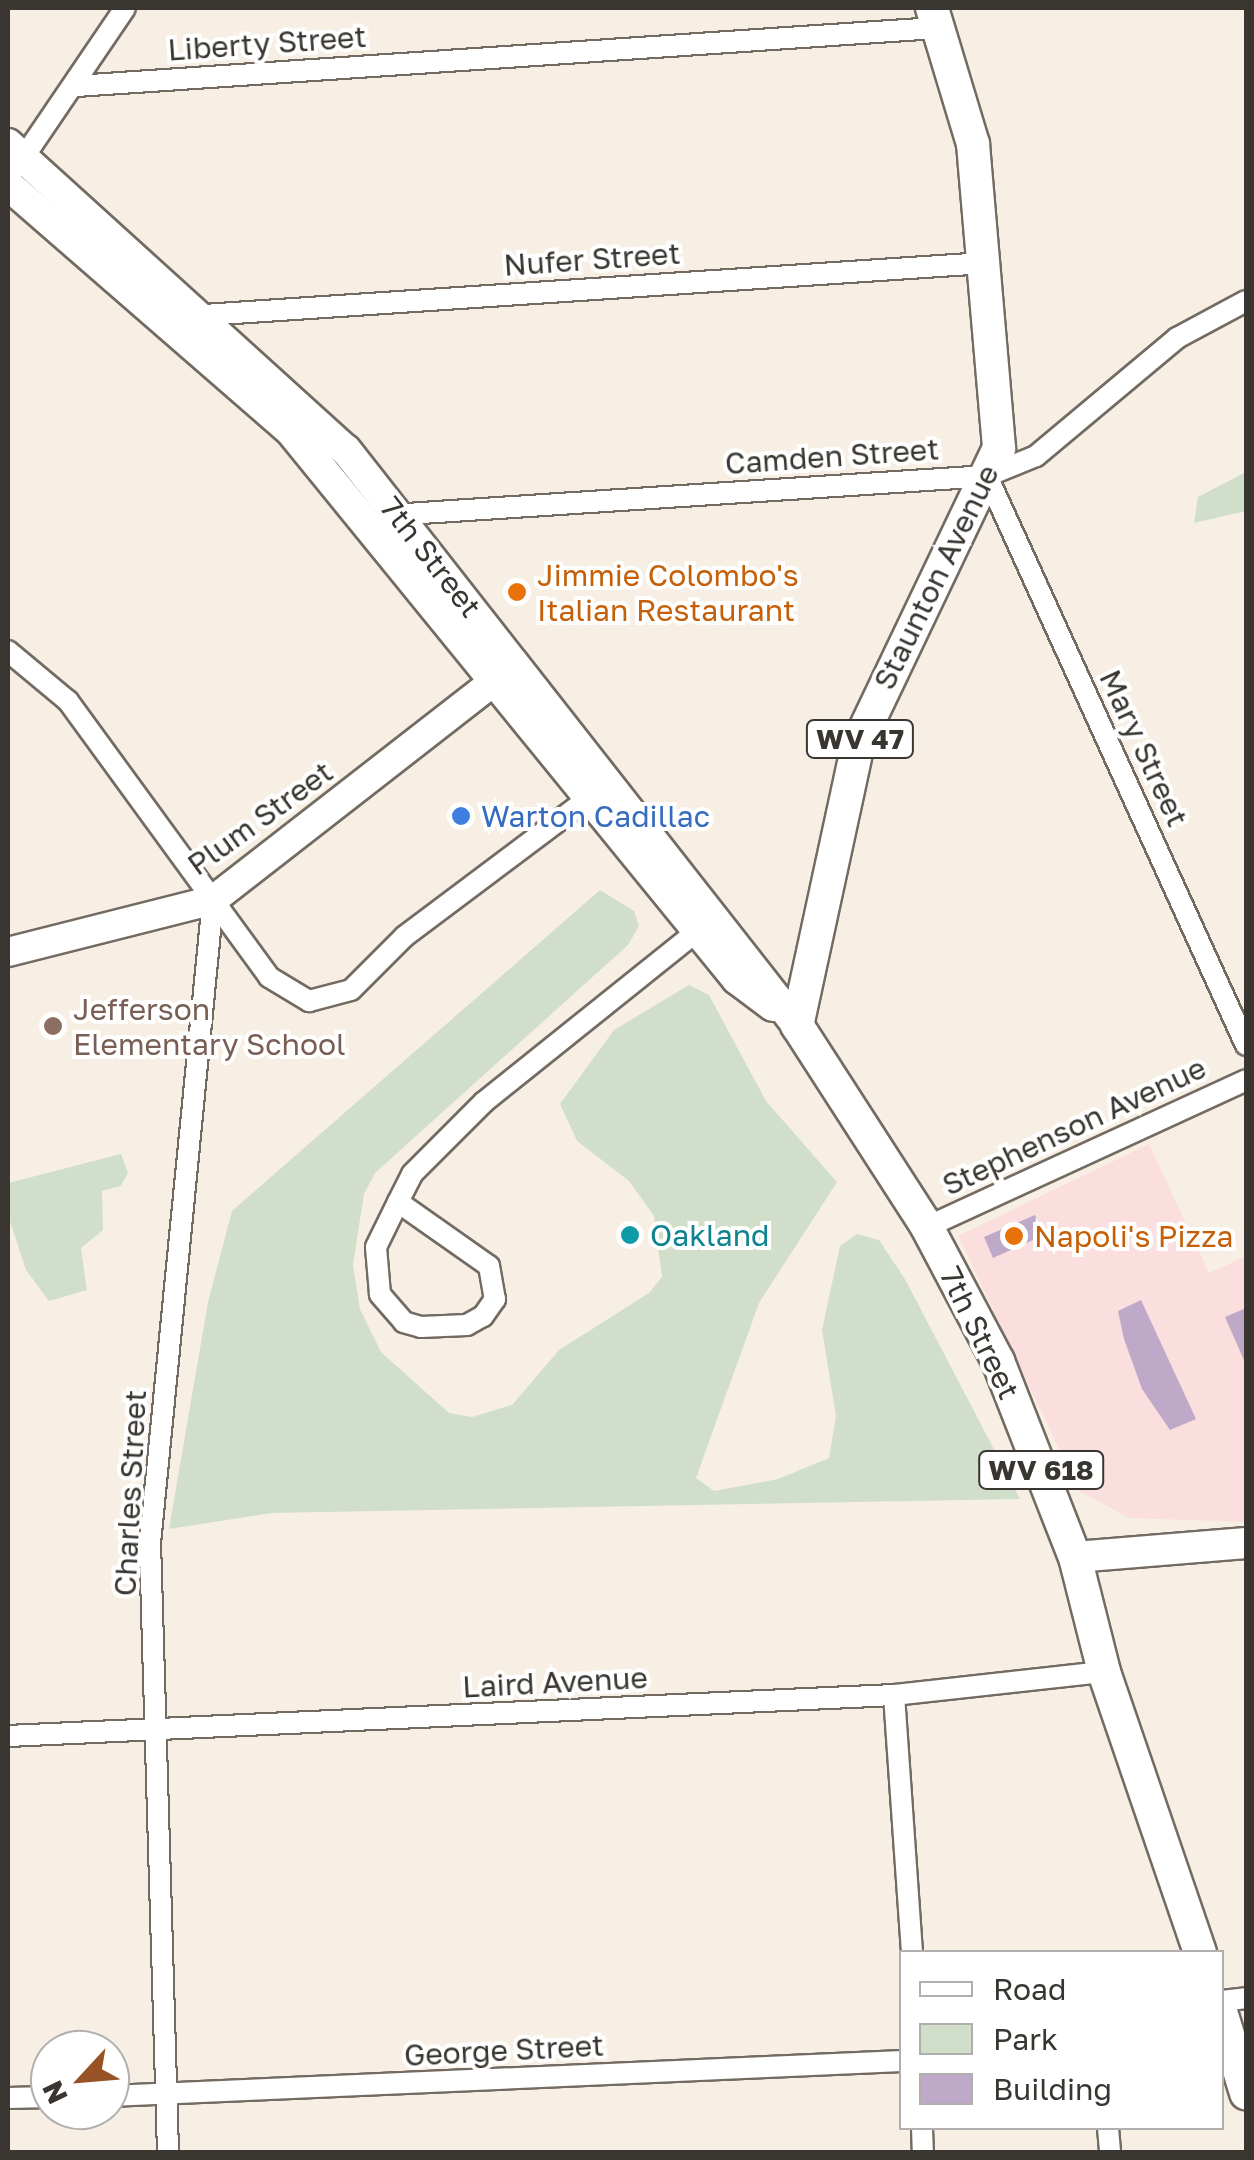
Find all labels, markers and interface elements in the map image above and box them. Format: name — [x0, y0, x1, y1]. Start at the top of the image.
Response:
street label: Liberty Street — [166, 18, 368, 68]
street label: Nufer Street — [502, 235, 682, 283]
street label: Camden Street — [724, 431, 940, 481]
street label: Staunton Avenue — [866, 459, 1006, 695]
street label: 7th Street — [373, 490, 489, 624]
place label: Jimmie Colombo's Italian Restaurant — [537, 557, 799, 628]
marker: Jimmie Colombo's Italian Restaurant — [506, 581, 528, 603]
street label: Mary Street — [1092, 664, 1196, 832]
road number: WV 47 — [805, 716, 915, 762]
street label: Plum Street — [181, 753, 339, 883]
place label: Warton Cadillac — [481, 798, 710, 834]
marker: Warton Cadillac — [450, 805, 472, 827]
place label: Jefferson Elementary School — [73, 991, 346, 1062]
marker: Jefferson Elementary School — [42, 1015, 64, 1037]
street label: Stephenson Avenue — [937, 1049, 1211, 1203]
place label: Oakland — [650, 1217, 770, 1253]
place label: Napoli's Pizza — [1034, 1218, 1233, 1254]
marker: Oakland — [619, 1224, 641, 1246]
marker: Napoli's Pizza — [1003, 1225, 1025, 1247]
street label: 7th Street — [933, 1261, 1027, 1405]
street label: Charles Street — [107, 1389, 153, 1597]
road number: WV 618 — [976, 1447, 1106, 1493]
street label: Laird Avenue — [461, 1659, 649, 1705]
legend — [899, 1950, 1224, 2130]
text: Road — [993, 1971, 1067, 2007]
text: Park — [993, 2021, 1058, 2057]
street label: George Street — [403, 2027, 605, 2073]
north arrow — [30, 2030, 130, 2130]
text: Building — [993, 2071, 1112, 2107]
text: N — [35, 2076, 74, 2109]

